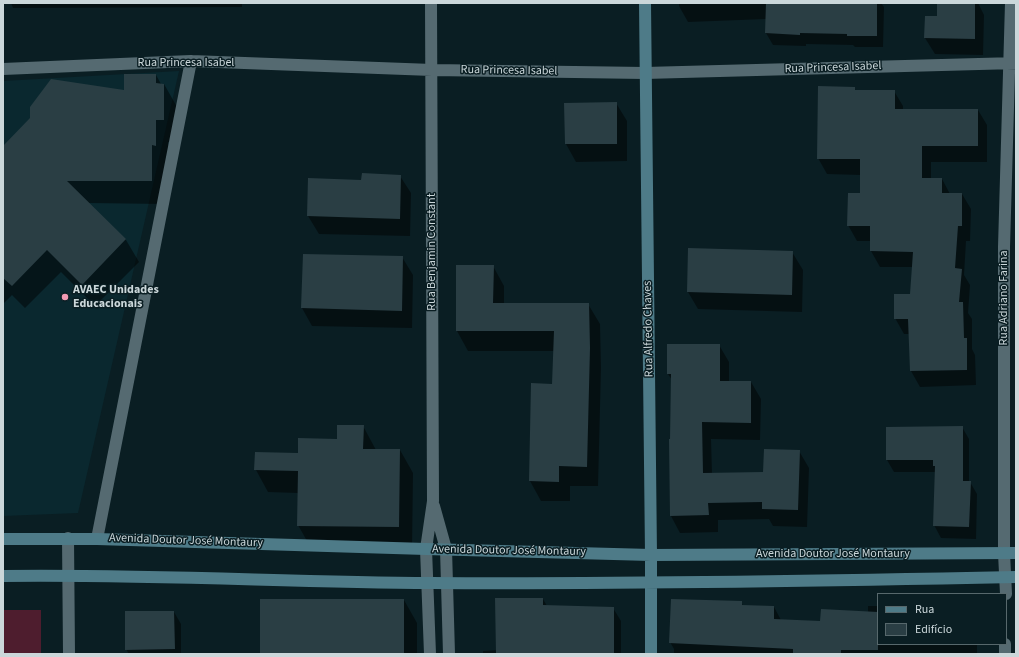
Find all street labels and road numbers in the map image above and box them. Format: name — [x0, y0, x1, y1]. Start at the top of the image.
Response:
street label: Rua Princesa Isabel — [138, 56, 234, 70]
street label: Rua Princesa Isabel — [784, 59, 882, 77]
street label: Rua Princesa Isabel — [460, 63, 558, 79]
street label: Rua Benjamin Constant — [425, 193, 439, 311]
street label: Rua Adriano Farina — [997, 251, 1011, 345]
street label: Rua Alfredo Chaves — [641, 281, 657, 377]
street label: Avenida Doutor José Montaury — [109, 531, 263, 551]
street label: Avenida Doutor José Montaury — [432, 542, 586, 560]
street label: Avenida Doutor José Montaury — [756, 547, 910, 561]

